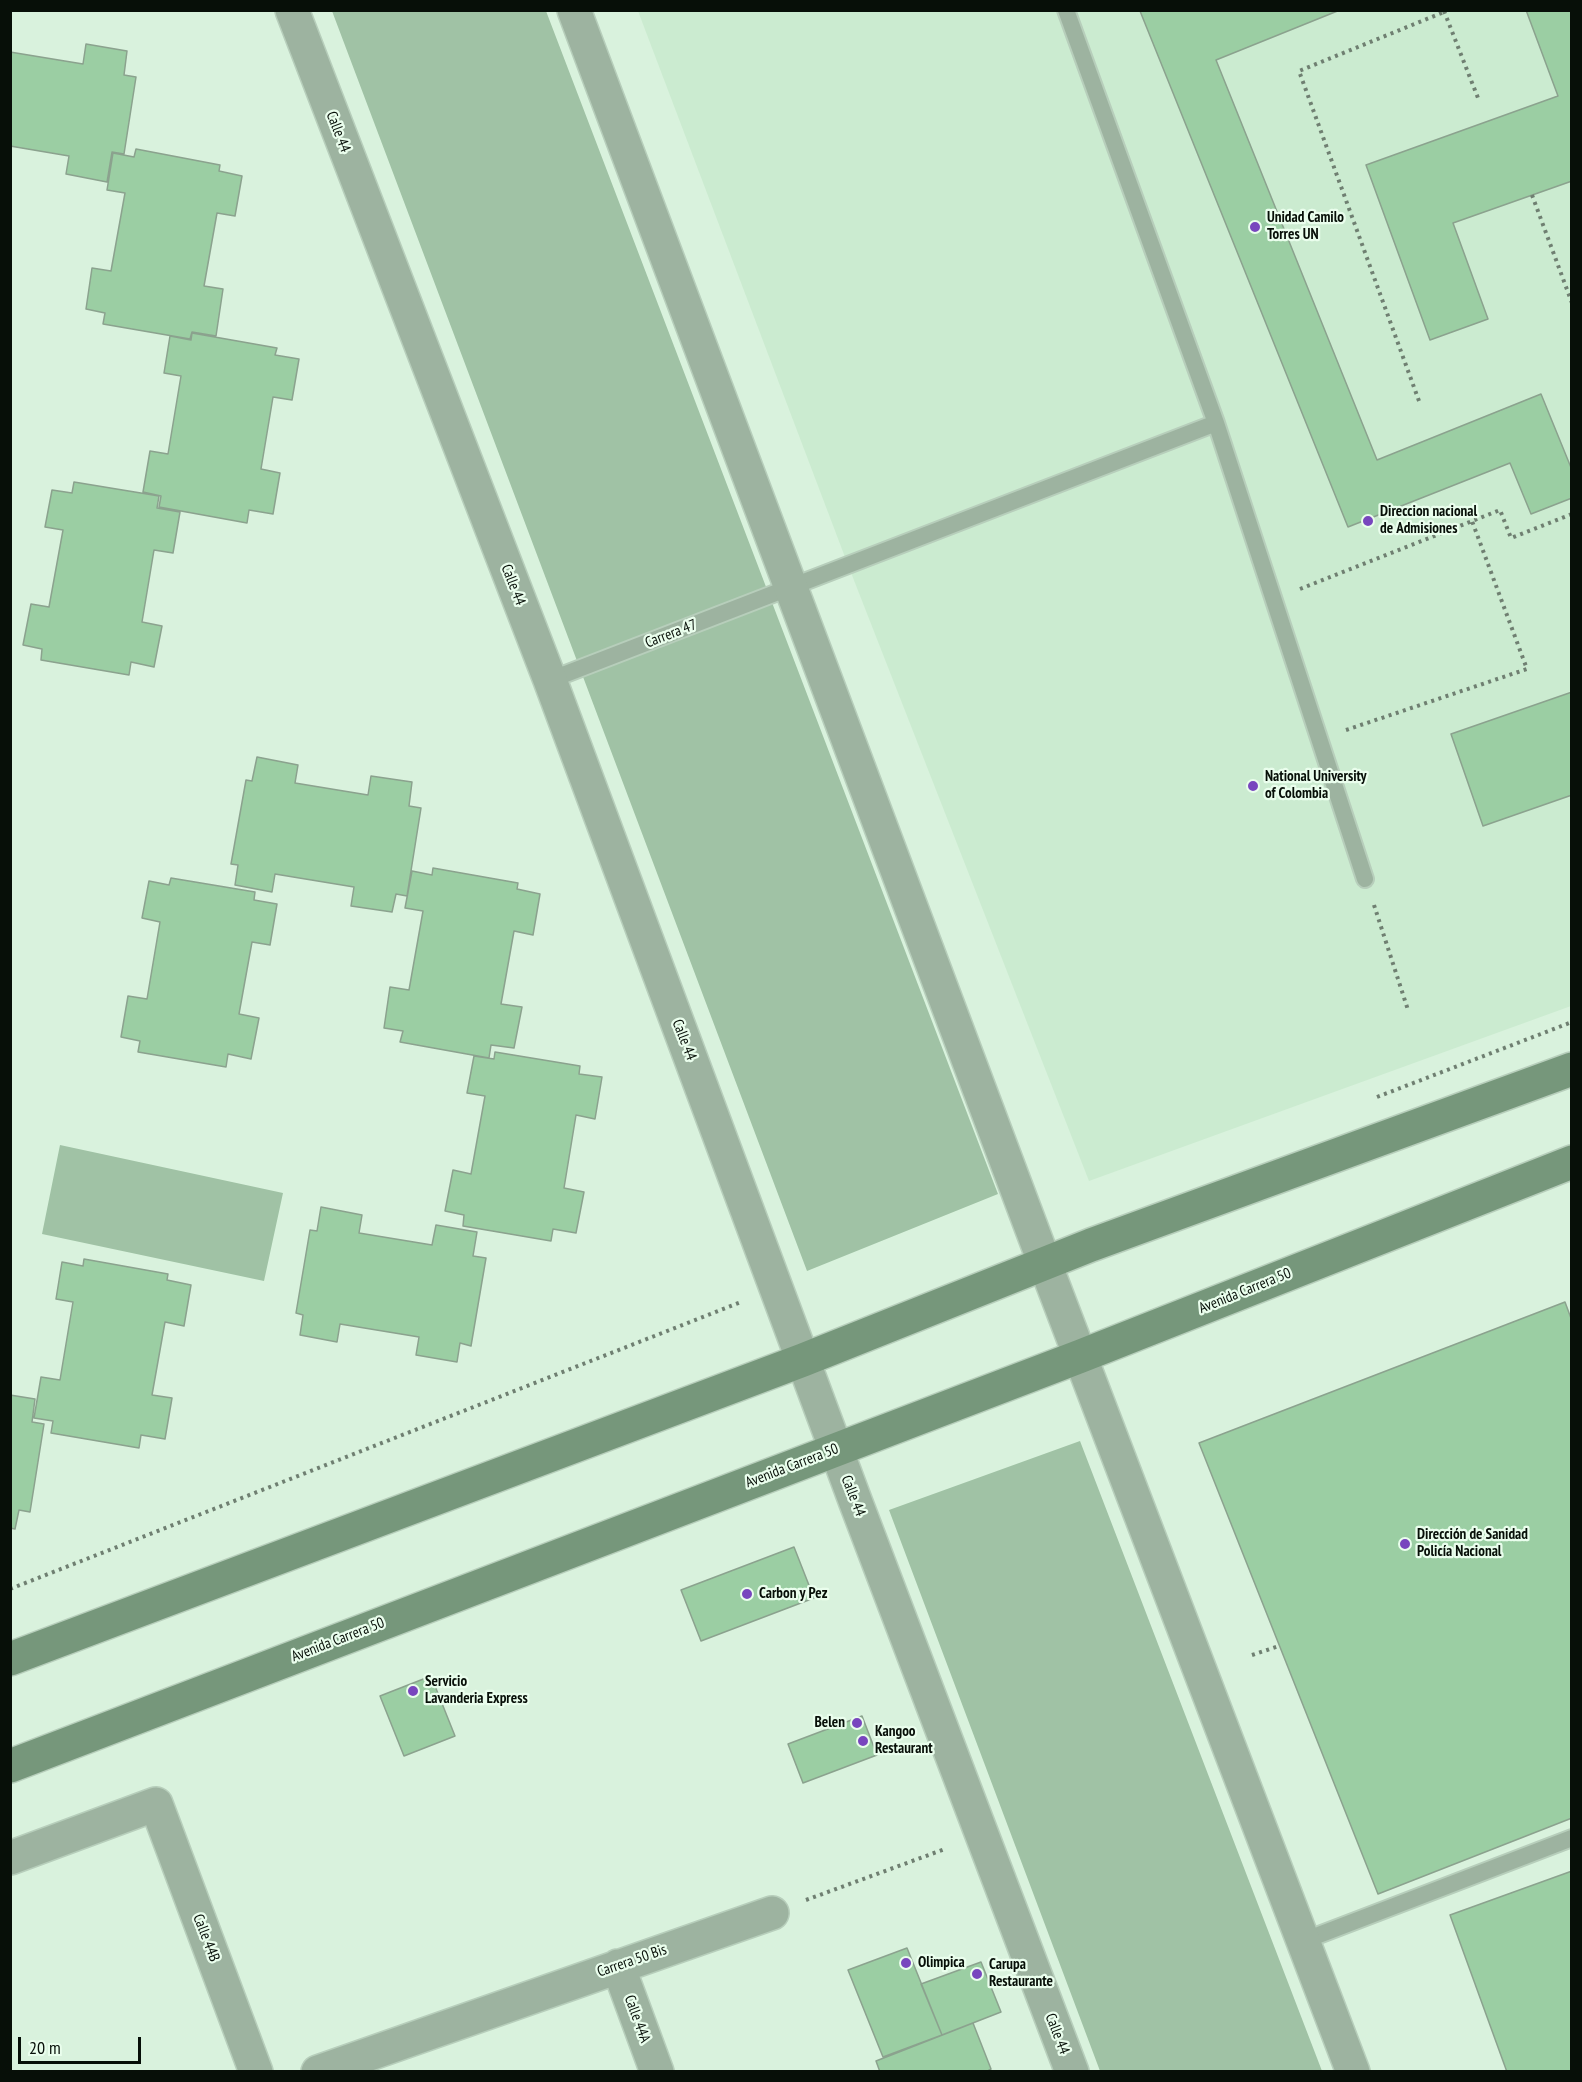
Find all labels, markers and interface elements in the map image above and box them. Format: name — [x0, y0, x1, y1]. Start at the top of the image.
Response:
street label: Calle 44 — [322, 109, 354, 155]
place label: Unidad Camilo Torres UN — [1267, 209, 1344, 244]
marker: Unidad Camilo Torres UN — [1248, 220, 1262, 234]
place label: Direccion nacional de Admisiones — [1380, 503, 1477, 538]
marker: Direccion nacional de Admisiones — [1361, 514, 1375, 528]
street label: Calle 44 — [497, 562, 529, 608]
street label: Carrera 47 — [643, 616, 699, 652]
place label: National University of Colombia — [1265, 768, 1367, 803]
marker: National University of Colombia — [1246, 779, 1260, 793]
street label: Calle 44 — [668, 1017, 700, 1063]
street label: Avenida Carrera 50 — [1196, 1264, 1294, 1318]
street label: Avenida Carrera 50 — [743, 1440, 841, 1492]
street label: Calle 44 — [837, 1473, 869, 1519]
place label: Dirección de Sanidad Policía Nacional — [1417, 1526, 1528, 1561]
marker: Dirección de Sanidad Policía Nacional — [1398, 1537, 1412, 1551]
place label: Carbon y Pez — [759, 1585, 827, 1603]
marker: Carbon y Pez — [740, 1587, 754, 1601]
street label: Avenida Carrera 50 — [289, 1614, 387, 1666]
place label: Servicio Lavanderia Express — [425, 1673, 528, 1708]
marker: Servicio Lavanderia Express — [406, 1684, 420, 1698]
place label: Belen — [814, 1714, 845, 1732]
marker: Belen — [850, 1716, 864, 1730]
place label: Kangoo Restaurant — [875, 1723, 933, 1758]
marker: Kangoo Restaurant — [856, 1734, 870, 1748]
street label: Calle 44B — [189, 1912, 223, 1964]
street label: Carrera 50 Bis — [595, 1941, 669, 1981]
place label: Olimpica — [918, 1954, 965, 1972]
marker: Olimpica — [899, 1956, 913, 1970]
place label: Carupa Restaurante — [989, 1956, 1053, 1991]
marker: Carupa Restaurante — [970, 1967, 984, 1981]
street label: Calle 44A — [620, 1993, 654, 2045]
street label: Calle 44 — [1041, 2011, 1073, 2057]
scale bar — [21, 2025, 144, 2063]
text: 20 m — [29, 2036, 61, 2059]

